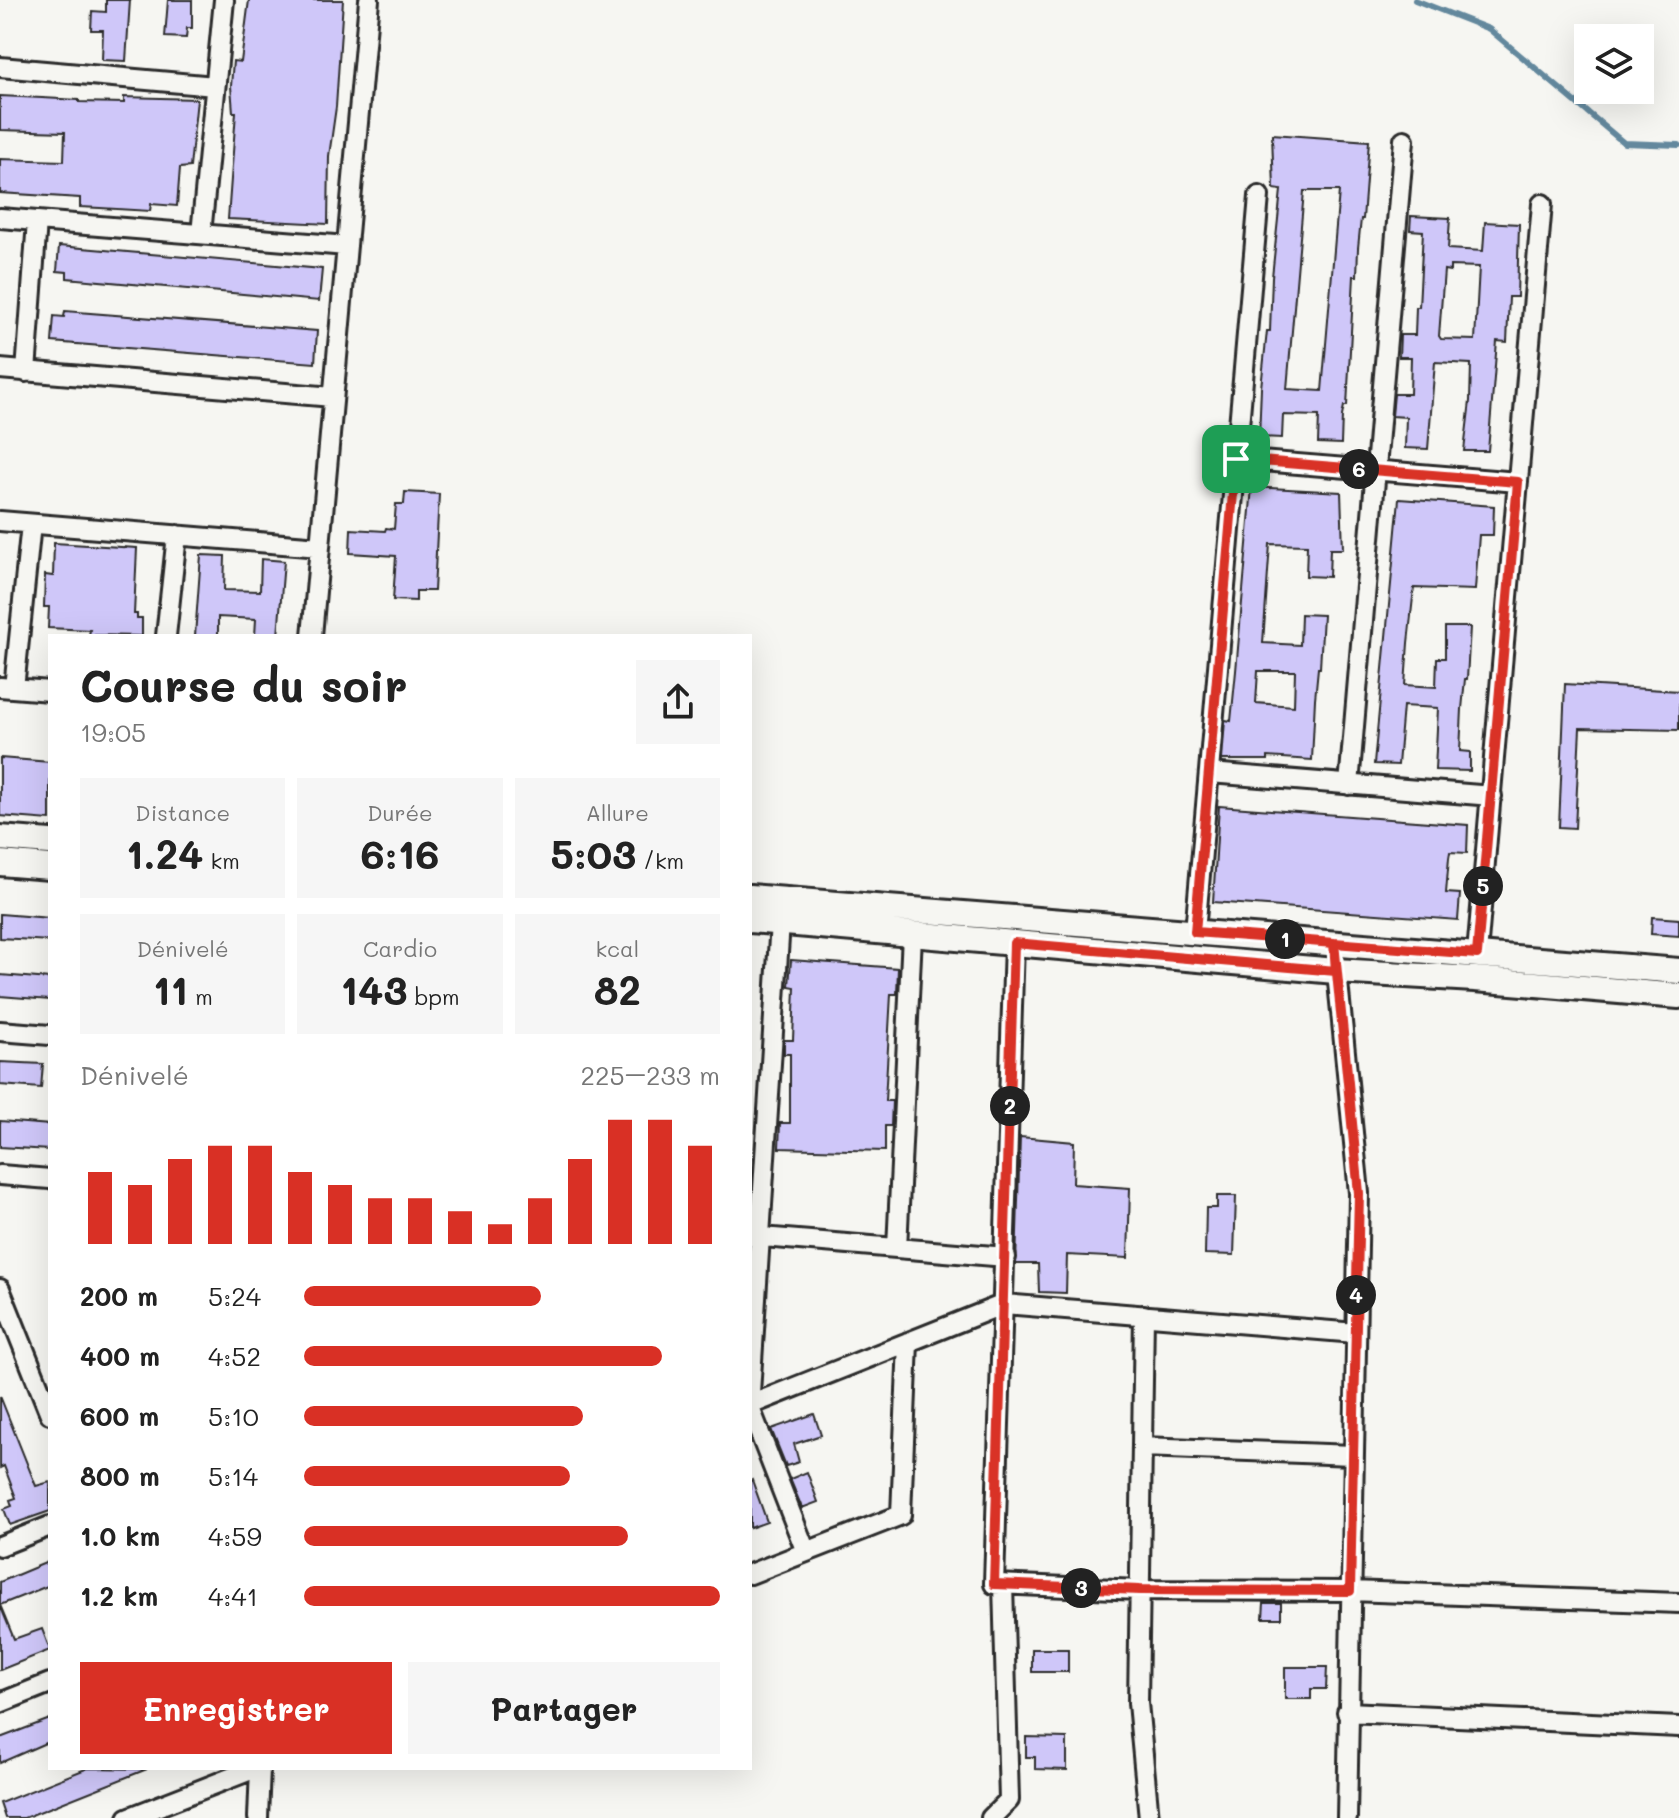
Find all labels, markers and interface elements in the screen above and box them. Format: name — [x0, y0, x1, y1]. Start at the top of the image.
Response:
map controls — [1574, 24, 1654, 104]
button: layers — [1574, 24, 1654, 104]
pin — [1202, 425, 1270, 493]
icon: arrive — [1214, 437, 1258, 481]
pin: 6 — [1339, 449, 1379, 489]
text: 6 — [1352, 454, 1366, 483]
text: Course du soir — [80, 656, 407, 713]
button: share — [636, 660, 720, 744]
text: 19:05 — [80, 715, 146, 749]
text: Distance — [135, 798, 230, 827]
text: Durée — [367, 798, 433, 827]
text: Allure — [586, 798, 649, 827]
text: 1.24 — [126, 827, 203, 879]
text: 6:16 — [361, 827, 439, 879]
text: 5:03 — [551, 827, 636, 879]
text: km — [203, 846, 240, 875]
text: /km — [636, 846, 684, 875]
pin: 5 — [1463, 866, 1503, 906]
text: 5 — [1477, 871, 1489, 900]
pin: 1 — [1265, 919, 1305, 959]
text: 1 — [1280, 924, 1290, 953]
text: Dénivelé — [137, 934, 229, 963]
text: Cardio — [363, 934, 437, 963]
text: kcal — [595, 934, 639, 963]
text: 11 — [153, 963, 188, 1015]
text: 143 — [340, 963, 407, 1015]
text: 82 — [594, 963, 641, 1015]
text: m — [188, 982, 213, 1011]
text: bpm — [407, 982, 460, 1011]
text: Dénivelé — [80, 1058, 189, 1092]
text: 225–233 m — [581, 1058, 720, 1092]
pin: 2 — [990, 1086, 1030, 1126]
text: 2 — [1004, 1091, 1016, 1120]
pin: 4 — [1336, 1275, 1376, 1315]
text: 200 m — [80, 1279, 158, 1313]
text: 5:24 — [208, 1279, 261, 1313]
text: 4 — [1349, 1280, 1363, 1309]
text: 400 m — [80, 1339, 160, 1373]
text: 4:52 — [208, 1339, 261, 1373]
text: 600 m — [80, 1399, 159, 1433]
text: 5:10 — [208, 1399, 259, 1433]
text: 800 m — [80, 1459, 160, 1493]
text: 5:14 — [208, 1459, 258, 1493]
text: 1.0 km — [80, 1519, 160, 1553]
text: 4:59 — [208, 1519, 262, 1553]
pin: 3 — [1061, 1568, 1101, 1608]
text: 3 — [1074, 1573, 1088, 1602]
text: 1.2 km — [80, 1579, 158, 1613]
text: 4:41 — [208, 1579, 258, 1613]
button: Enregistrer — [80, 1662, 392, 1754]
button: Partager — [408, 1662, 720, 1754]

